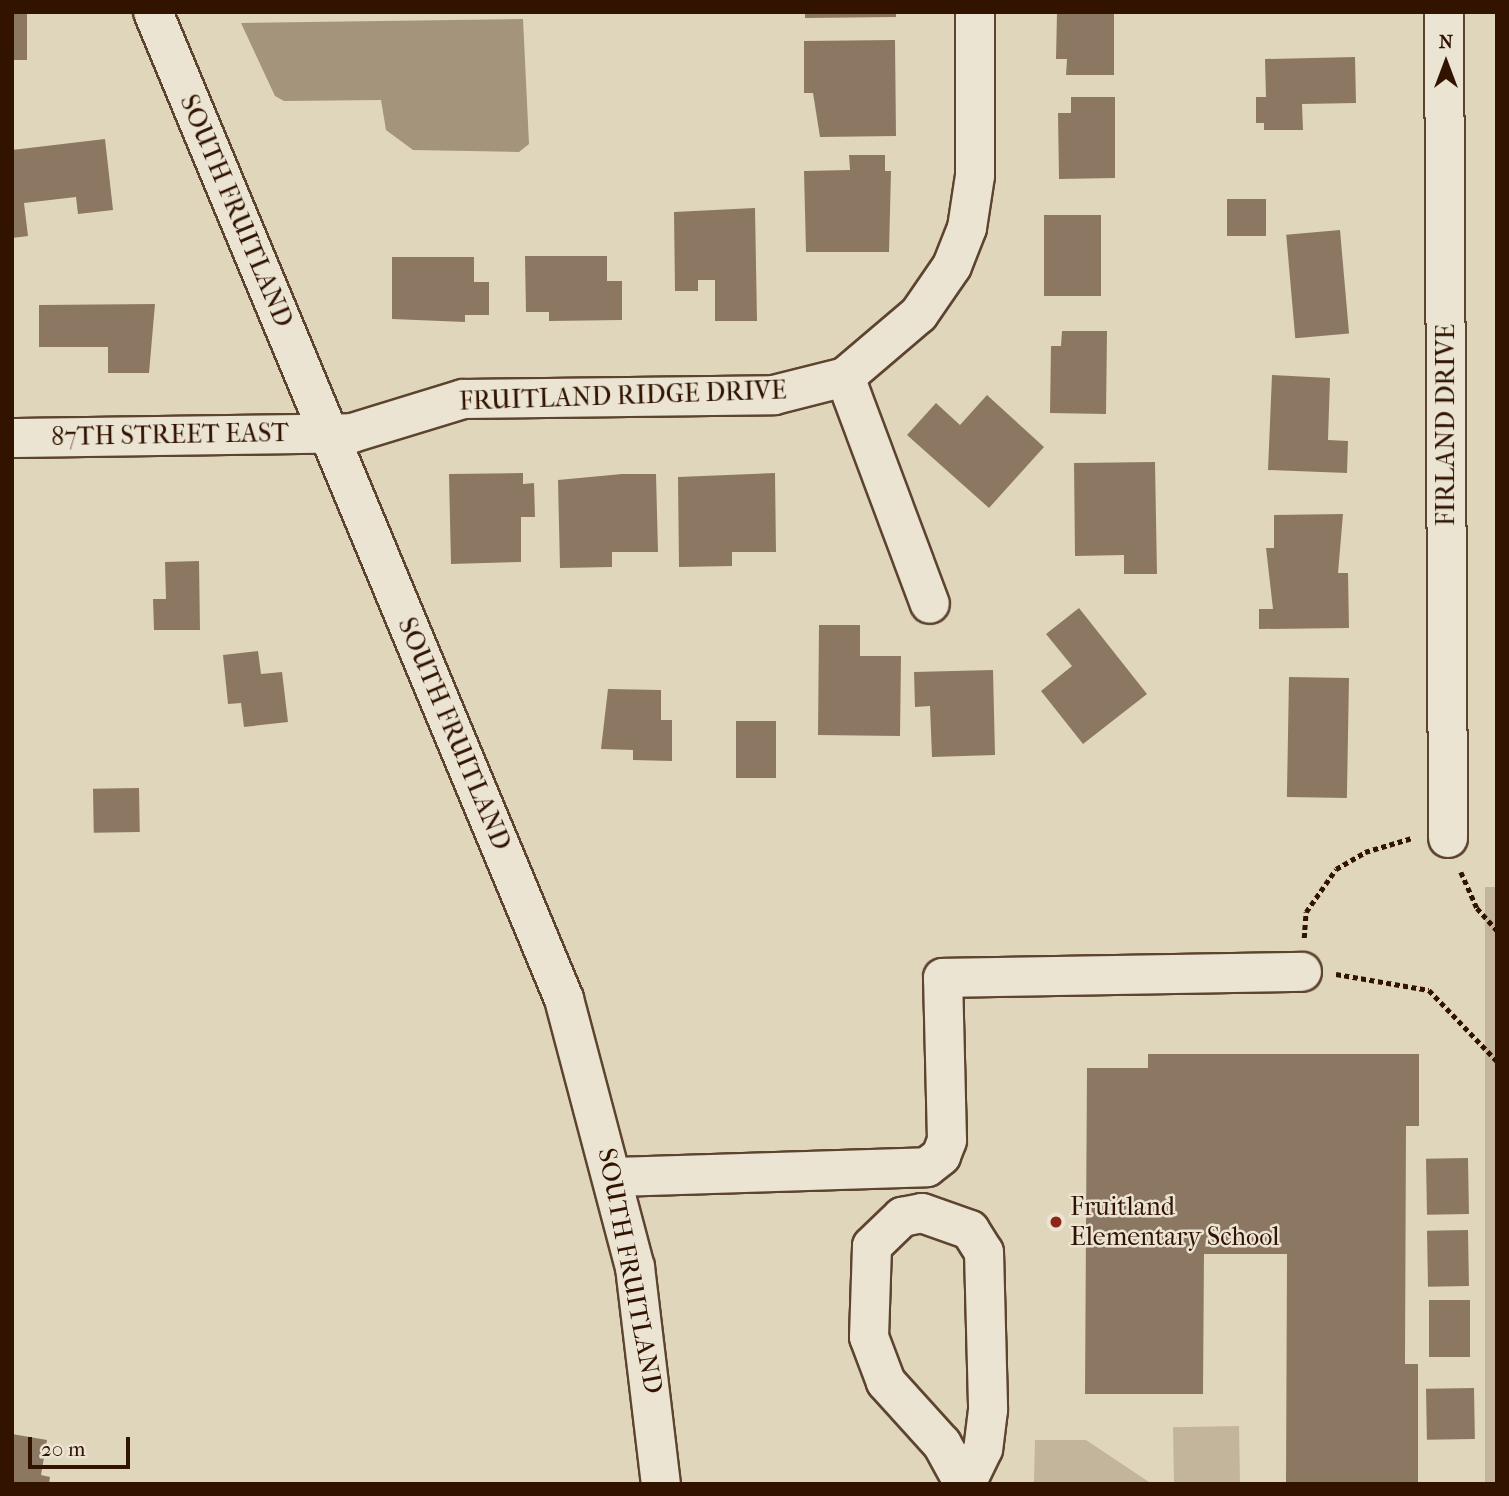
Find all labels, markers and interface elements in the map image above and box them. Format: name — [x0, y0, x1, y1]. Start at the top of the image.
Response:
north arrow — [1411, 28, 1481, 98]
text: N — [1439, 31, 1453, 53]
street label: SOUTH FRUITLAND — [173, 90, 299, 332]
street label: FIRLAND DRIVE — [1430, 324, 1462, 526]
street label: FRUITLAND RIDGE DRIVE — [459, 375, 787, 417]
street label: 87TH STREET EAST — [51, 417, 289, 453]
street label: SOUTH FRUITLAND — [391, 613, 517, 855]
street label: SOUTH FRUITLAND — [591, 1145, 669, 1397]
place label: Fruitland Elementary School — [1070, 1191, 1279, 1252]
marker: Fruitland Elementary School — [1048, 1214, 1064, 1230]
scale bar — [32, 1422, 133, 1466]
text: 20 m — [41, 1437, 85, 1461]

